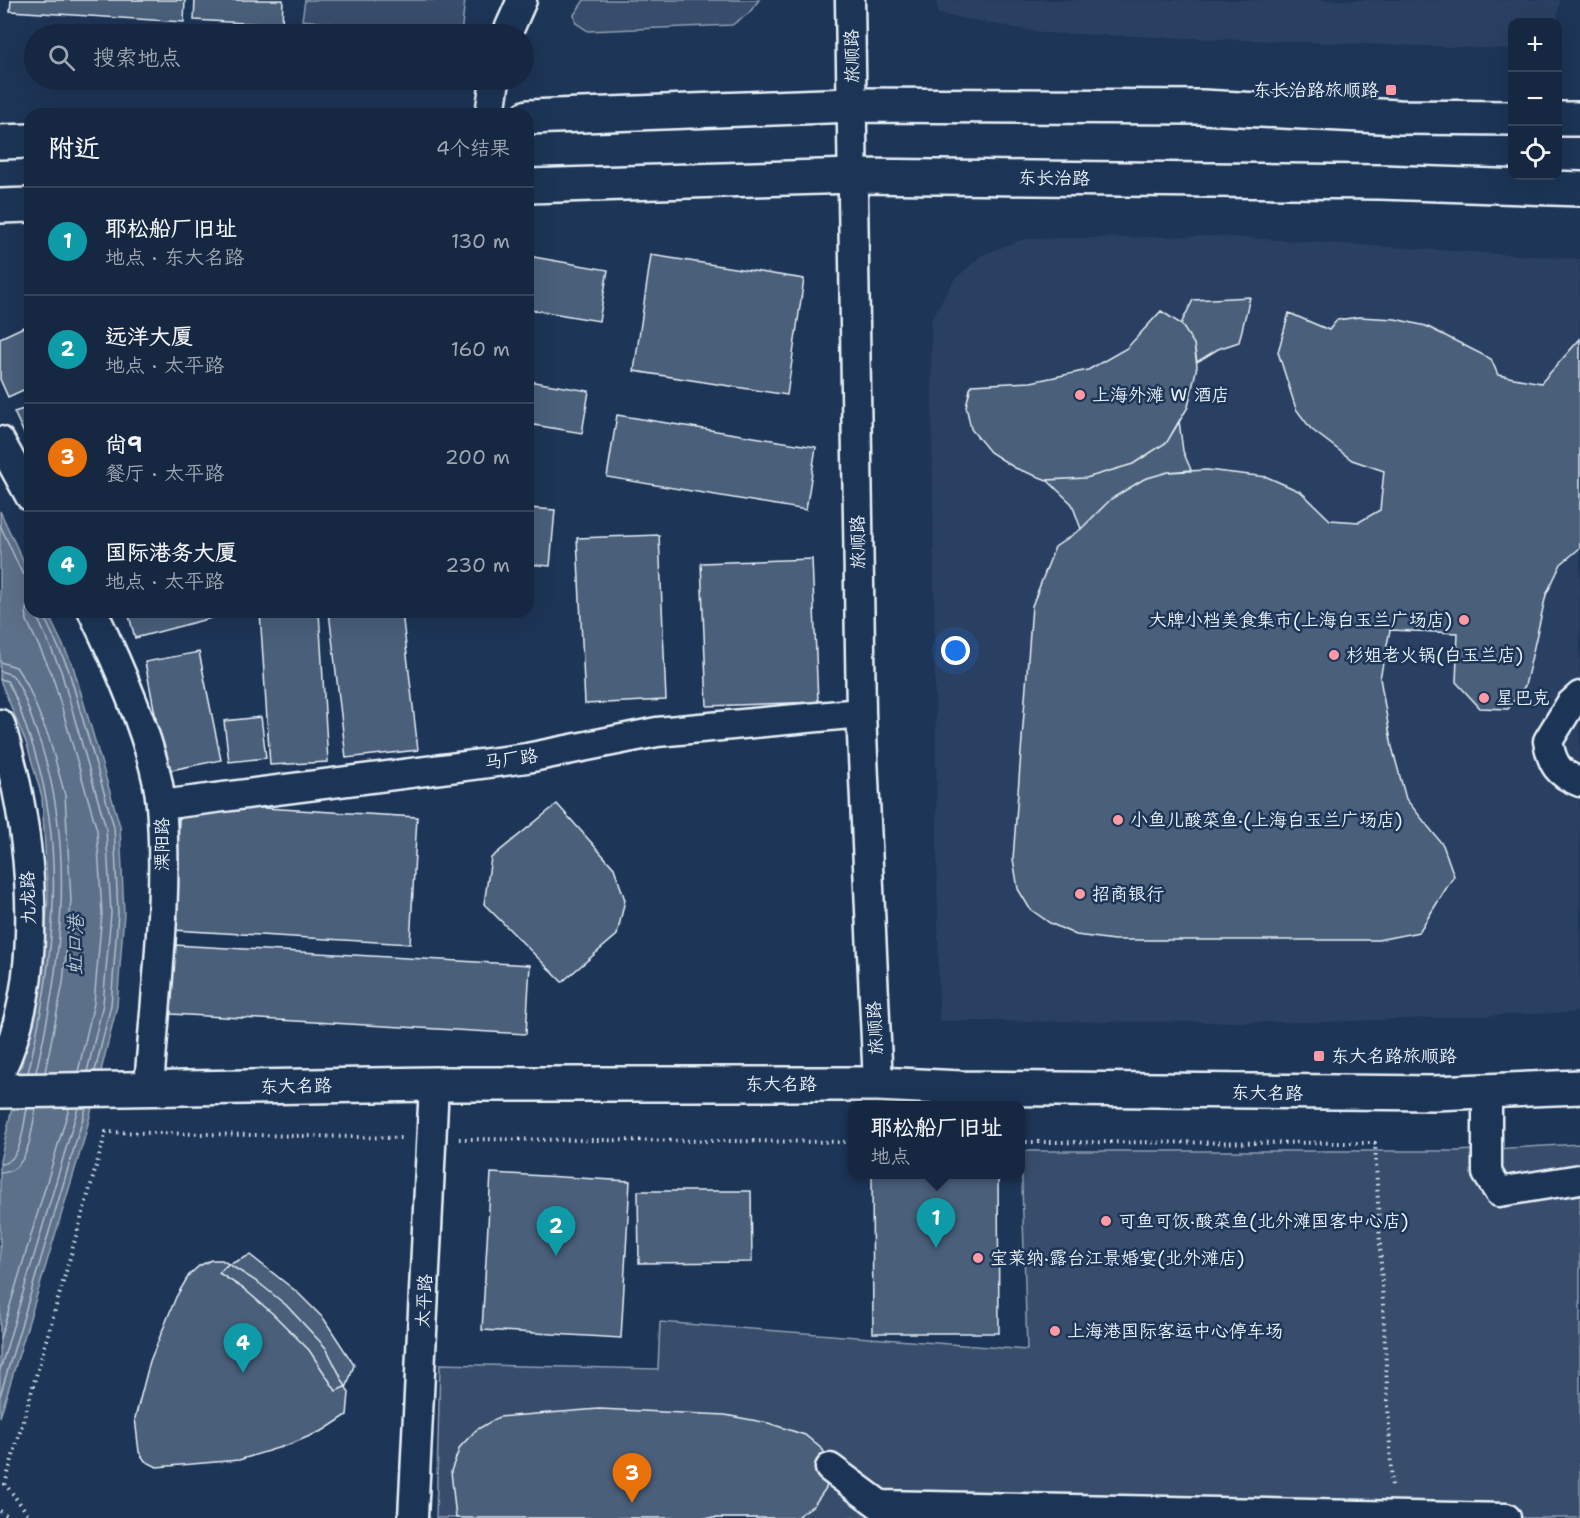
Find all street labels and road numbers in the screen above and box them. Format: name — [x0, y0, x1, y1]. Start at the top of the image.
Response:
street label: 旅顺路 — [840, 29, 864, 83]
street label: 东长治路 — [1018, 165, 1090, 191]
street label: 旅顺路 — [846, 515, 870, 569]
street label: 马厂路 — [483, 743, 539, 775]
street label: 溧阳路 — [150, 817, 174, 871]
street label: 九龙路 — [15, 871, 41, 925]
street label: 旅顺路 — [862, 1000, 888, 1056]
street label: 东大名路 — [745, 1072, 817, 1096]
street label: 东大名路 — [260, 1073, 332, 1099]
street label: 东大名路 — [1231, 1080, 1303, 1106]
street label: 太平路 — [411, 1273, 437, 1329]

